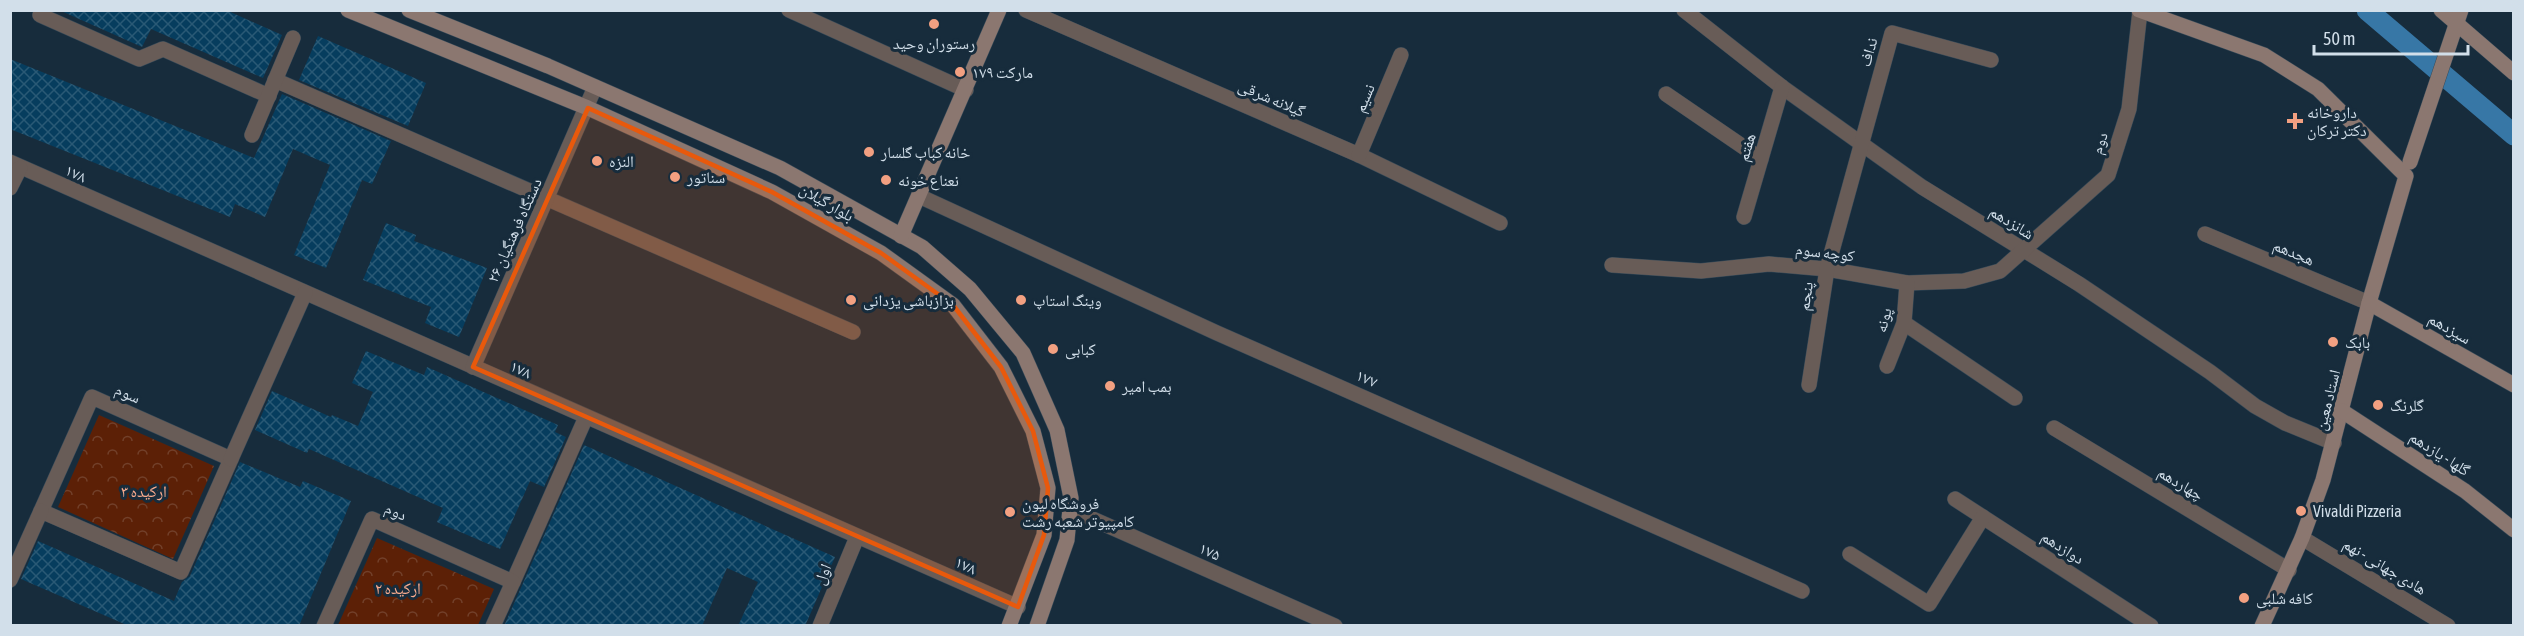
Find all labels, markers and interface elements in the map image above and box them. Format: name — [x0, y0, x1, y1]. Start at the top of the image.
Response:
marker: رستوران وحید — [927, 17, 941, 31]
scale bar — [2314, 18, 2468, 56]
text: 50 m — [2323, 28, 2355, 49]
place label: رستوران وحید — [893, 34, 975, 54]
street label: نداف — [1855, 35, 1881, 69]
place label: ۱۷۹ مارکت — [972, 63, 1033, 82]
marker: ۱۷۹ مارکت — [953, 65, 967, 79]
street label: گیلانه شرقی — [1235, 76, 1308, 122]
street label: نسیم — [1350, 81, 1380, 116]
place label: داروخانه دکتر ترکان — [2307, 103, 2367, 141]
marker: داروخانه دکتر ترکان — [2288, 114, 2302, 128]
street label: دوم — [2087, 130, 2113, 157]
street label: هفتم — [1733, 131, 1761, 164]
place label: خانه کباب گلسار — [880, 143, 970, 162]
marker: خانه کباب گلسار — [862, 145, 876, 159]
place label: النزه — [609, 152, 634, 171]
marker: النزه — [590, 154, 604, 168]
street label: ۱۷۸ — [62, 160, 90, 186]
place label: سناتور — [686, 168, 725, 187]
marker: سناتور — [668, 170, 682, 184]
place label: نعناع خونه — [898, 171, 959, 191]
marker: نعناع خونه — [879, 173, 893, 187]
street label: ۲۶ دستگاه فرهنگیان — [483, 175, 547, 286]
street label: بلوار گیلان — [796, 179, 857, 226]
street label: شانزدهم — [1986, 201, 2037, 244]
street label: هجدهم — [2270, 235, 2317, 271]
street label: کوچه سوم — [1794, 239, 1856, 267]
street label: پنجم — [1794, 280, 1818, 312]
place label: بزازباشی یزدانی — [863, 291, 954, 311]
place label: وینگ استاپ — [1033, 291, 1102, 310]
marker: بزازباشی یزدانی — [844, 293, 858, 307]
marker: وینگ استاپ — [1014, 293, 1028, 307]
street label: پونه — [1871, 306, 1896, 334]
street label: سیزدهم — [2425, 309, 2474, 349]
place label: بابک — [2345, 333, 2370, 351]
marker: بابک — [2326, 335, 2340, 349]
place label: کبابی — [1065, 340, 1096, 360]
marker: کبابی — [1046, 342, 1060, 356]
street label: ۱۷۸ — [507, 356, 535, 382]
street label: ۱۷۷ — [1354, 366, 1380, 390]
street label: استاد معین — [2311, 368, 2345, 433]
place label: بمب امیر — [1121, 377, 1172, 396]
marker: بمب امیر — [1103, 379, 1117, 393]
street label: سوم — [112, 380, 143, 408]
place label: گلرنگ — [2390, 396, 2424, 415]
marker: گلرنگ — [2371, 398, 2385, 412]
street label: گلها - یازدهم — [2405, 427, 2474, 481]
street label: چهاردهم — [2154, 462, 2207, 505]
park label: ارکیده ۳ — [121, 482, 167, 501]
place label: فروشگاه لیون کامپیوتر شعبه رشت — [1022, 494, 1135, 531]
street label: دوم — [382, 498, 410, 526]
place label: Vivaldi Pizzeria — [2313, 502, 2402, 520]
marker: Vivaldi Pizzeria — [2294, 504, 2308, 518]
marker: فروشگاه لیون کامپیوتر شعبه رشت — [1003, 505, 1017, 519]
street label: دوازدهم — [2037, 527, 2088, 569]
street label: هادی جهانی - نهم — [2339, 534, 2430, 600]
street label: ۱۷۵ — [1196, 538, 1224, 564]
street label: ۱۷۸ — [952, 552, 980, 578]
street label: اول — [810, 561, 836, 588]
park label: ارکیده ۲ — [375, 579, 421, 598]
place label: کافه شلبی — [2256, 589, 2313, 609]
marker: کافه شلبی — [2237, 591, 2251, 605]

